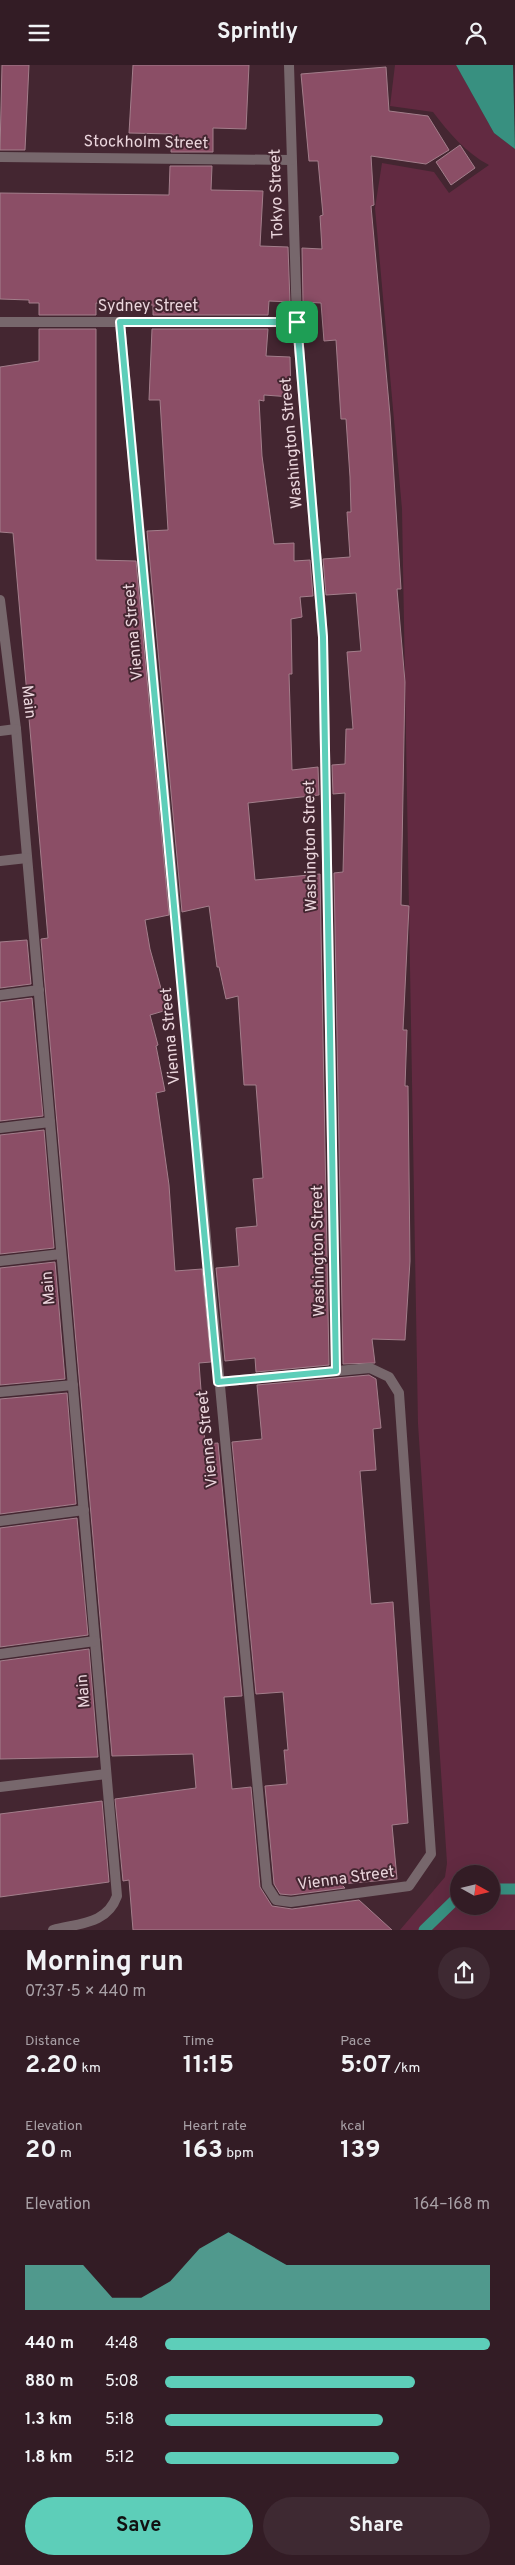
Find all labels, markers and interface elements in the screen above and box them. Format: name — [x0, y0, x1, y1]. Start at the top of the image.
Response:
icon: menu — [25, 19, 53, 47]
text: Sprintly — [217, 19, 298, 46]
icon: person — [462, 19, 490, 47]
street label: Stockholm Street — [83, 132, 209, 154]
street label: Tokyo Street — [265, 149, 289, 239]
street label: Sydney Street — [98, 297, 198, 317]
pin — [276, 301, 318, 343]
icon: arrive — [283, 308, 311, 336]
street label: Washington Street — [276, 376, 308, 510]
street label: Vienna Street — [120, 582, 148, 682]
street label: Main — [16, 684, 40, 720]
street label: Washington Street — [300, 780, 322, 912]
street label: Vienna Street — [157, 986, 185, 1086]
street label: Washington Street — [308, 1185, 330, 1317]
street label: Main — [38, 1270, 60, 1306]
street label: Vienna Street — [193, 1389, 223, 1489]
street label: Main — [73, 1673, 95, 1709]
street label: Vienna Street — [296, 1862, 396, 1896]
north arrow — [450, 1865, 500, 1915]
map controls — [450, 1865, 500, 1915]
text: Morning run — [25, 1945, 184, 1981]
button: share — [438, 1947, 490, 1999]
text: 07:37 · 5 × 440 m — [25, 1982, 146, 2002]
text: Distance — [25, 2033, 80, 2050]
text: Time — [183, 2033, 214, 2050]
text: Pace — [340, 2033, 371, 2050]
text: 2.20 — [25, 2050, 78, 2082]
text: 11:15 — [183, 2050, 234, 2082]
text: 5:07 — [340, 2050, 391, 2082]
text: km — [78, 2060, 101, 2077]
text: /km — [391, 2060, 420, 2077]
text: Elevation — [25, 2118, 83, 2135]
text: Heart rate — [183, 2118, 247, 2135]
text: kcal — [340, 2118, 365, 2135]
text: 20 — [25, 2135, 57, 2167]
text: 163 — [183, 2135, 223, 2167]
text: 139 — [340, 2135, 381, 2167]
text: m — [57, 2145, 72, 2162]
text: bpm — [223, 2145, 254, 2162]
text: Elevation — [25, 2195, 91, 2215]
text: 164–168 m — [414, 2195, 490, 2215]
text: 440 m — [25, 2334, 74, 2354]
text: 4:48 — [105, 2334, 138, 2354]
text: 880 m — [25, 2372, 73, 2392]
text: 5:08 — [105, 2372, 139, 2392]
text: 1.3 km — [25, 2410, 72, 2430]
text: 5:18 — [105, 2410, 134, 2430]
text: 1.8 km — [25, 2448, 72, 2468]
text: 5:12 — [105, 2448, 134, 2468]
button: Save — [25, 2497, 253, 2555]
button: Share — [263, 2497, 490, 2555]

